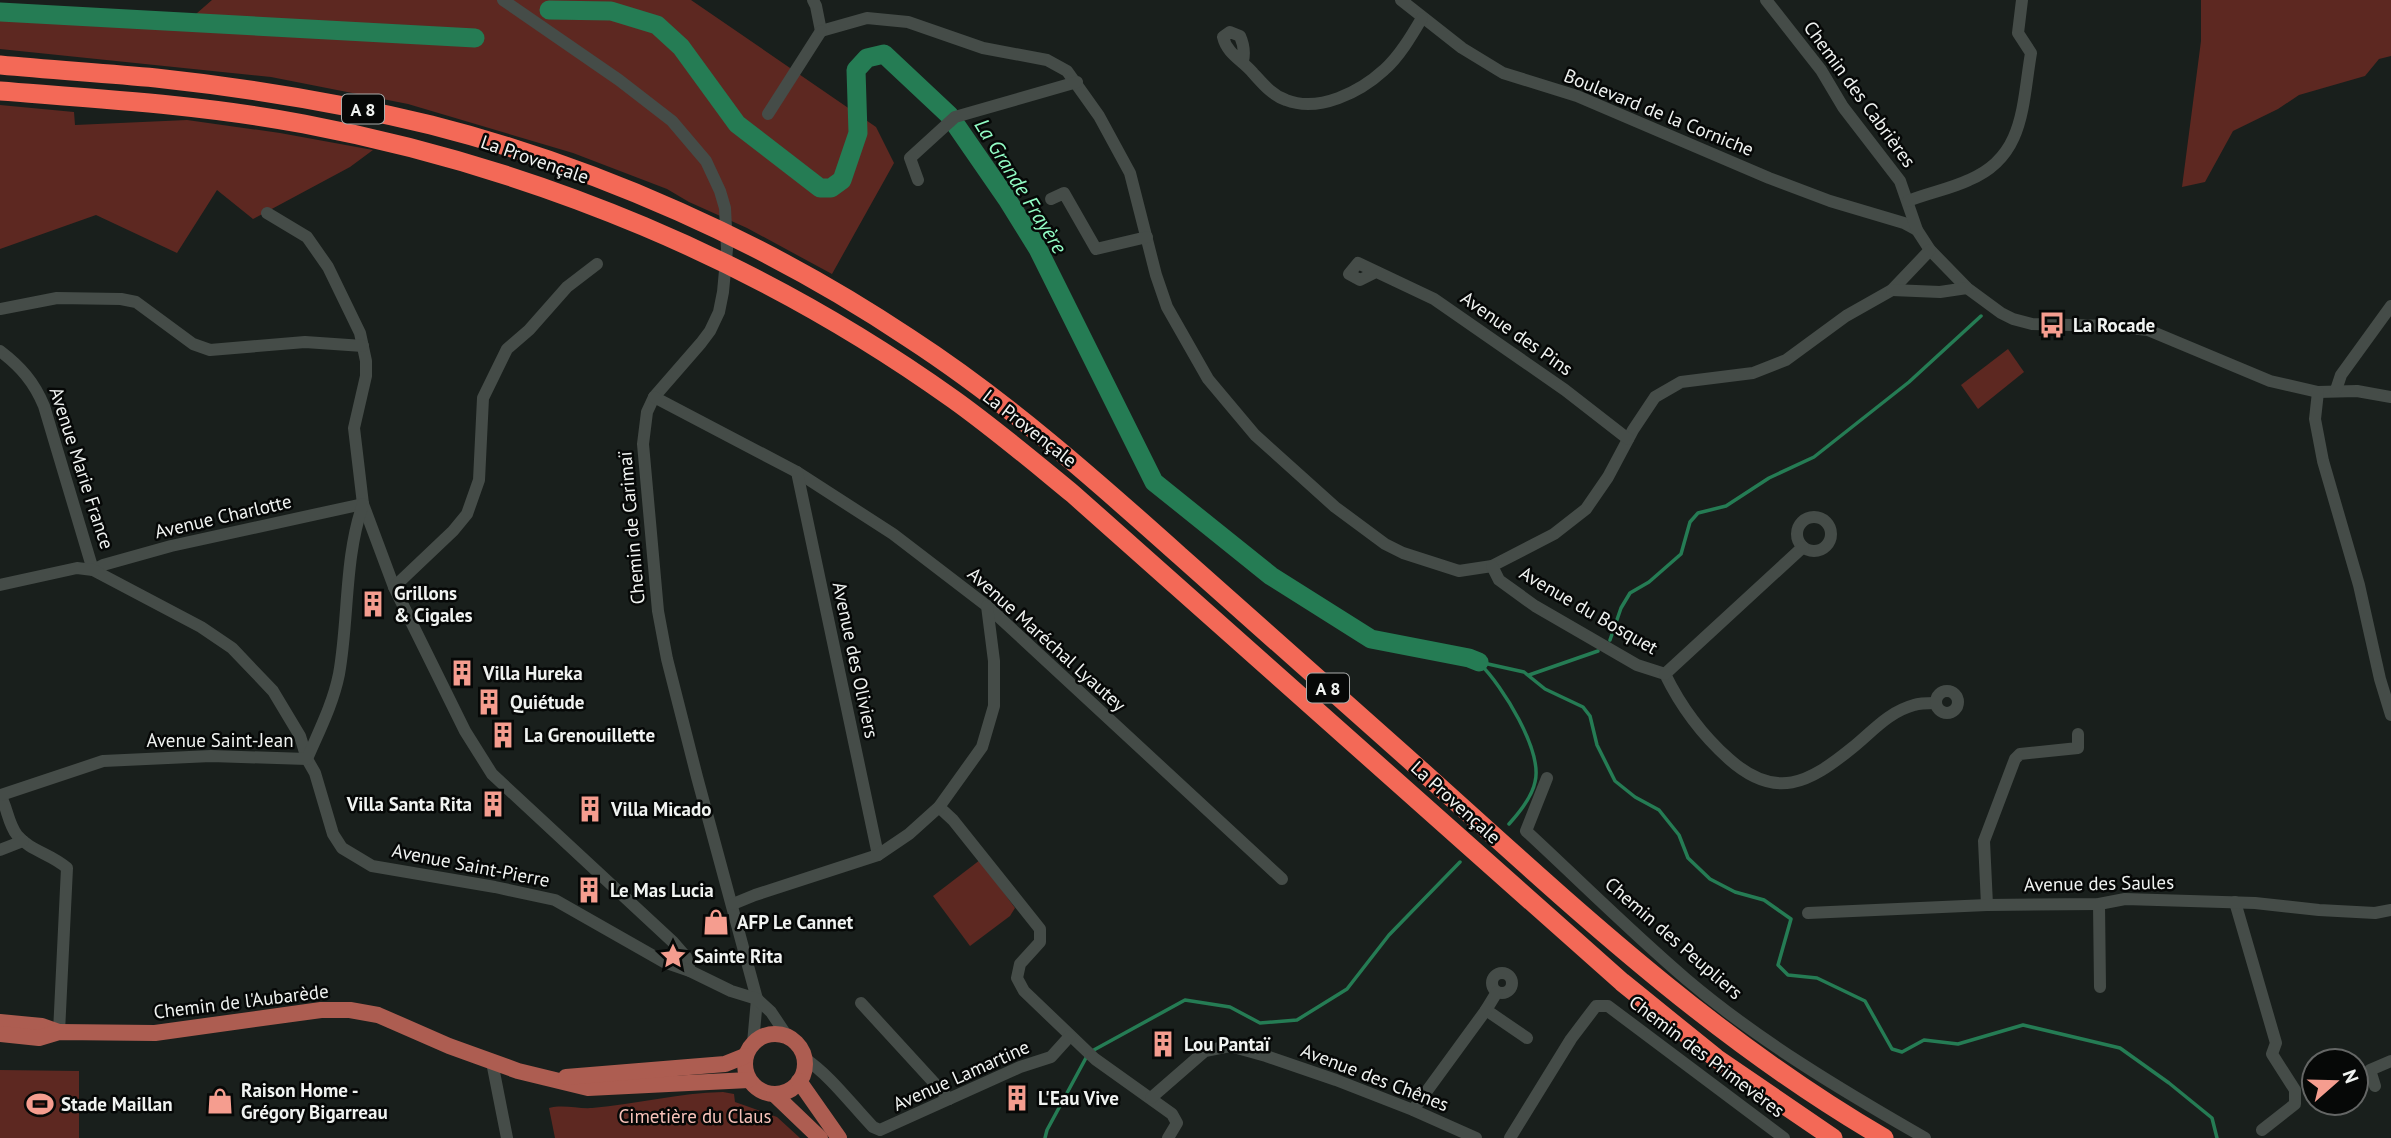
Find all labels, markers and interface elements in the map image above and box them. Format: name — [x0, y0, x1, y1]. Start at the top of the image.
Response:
street label: Chemin des Cabrières — [1799, 16, 1921, 172]
street label: Boulevard de la Corniche — [1561, 63, 1757, 161]
road number: A 8 — [342, 94, 384, 124]
water label: La Grande Frayère — [969, 113, 1073, 259]
street label: La Provençale — [478, 129, 592, 189]
street label: Avenue des Pins — [1456, 285, 1578, 381]
bus stop icon: La Rocade — [2037, 310, 2067, 340]
place label: La Rocade — [2073, 313, 2155, 337]
street label: Avenue Marie France — [44, 384, 120, 552]
street label: La Provençale — [978, 384, 1082, 472]
street label: Chemin de Carimaï — [612, 450, 650, 605]
street label: Avenue Charlotte — [152, 489, 294, 543]
street label: Avenue du Bosquet — [1516, 561, 1663, 660]
street label: Avenue Maréchal Lyautey — [963, 562, 1131, 716]
street label: Avenue des Oliviers — [828, 580, 884, 740]
place label: Grillons & Cigales — [394, 581, 473, 627]
building icon: Grillons & Cigales — [358, 589, 388, 619]
building icon: Villa Hureka — [447, 658, 477, 688]
place label: Villa Hureka — [482, 661, 583, 685]
road number: A 8 — [1307, 674, 1349, 702]
building icon: Quiétude — [474, 687, 504, 717]
place label: Quiétude — [510, 690, 584, 714]
building icon: La Grenouillette — [488, 720, 518, 750]
place label: La Grenouillette — [524, 723, 655, 747]
street label: Avenue Saint-Jean — [146, 728, 294, 752]
street label: La Provençale — [1406, 755, 1506, 849]
building icon: Villa Santa Rita — [478, 789, 508, 819]
place label: Villa Santa Rita — [346, 792, 472, 816]
building icon: Villa Micado — [575, 794, 605, 824]
place label: Villa Micado — [610, 797, 711, 821]
street label: Avenue Saint-Pierre — [390, 838, 552, 892]
street label: Avenue des Saules — [2024, 870, 2174, 896]
street label: Chemin des Peupliers — [1600, 872, 1748, 1004]
building icon: Le Mas Lucia — [574, 875, 604, 905]
place label: Le Mas Lucia — [610, 878, 714, 902]
shop icon: AFP Le Cannet — [701, 907, 731, 937]
place label: AFP Le Cannet — [737, 910, 854, 934]
place icon: Sainte Rita — [658, 941, 688, 971]
place label: Sainte Rita — [694, 944, 783, 968]
street label: Chemin de l'Aubarède — [152, 978, 330, 1024]
street label: Chemin des Primevères — [1624, 990, 1790, 1122]
building icon: Lou Pantaï — [1148, 1029, 1178, 1059]
place label: Lou Pantaï — [1184, 1032, 1270, 1056]
street label: Avenue Lamartine — [889, 1034, 1033, 1116]
street label: Avenue des Chênes — [1298, 1038, 1452, 1116]
north arrow — [2300, 1047, 2370, 1117]
text: N — [2338, 1066, 2364, 1086]
place label: Raison Home - Grégory Bigarreau — [241, 1078, 388, 1124]
building icon: L'Eau Vive — [1002, 1083, 1032, 1113]
shop icon: Raison Home - Grégory Bigarreau — [205, 1086, 235, 1116]
place label: L'Eau Vive — [1038, 1086, 1119, 1110]
sports icon: Stade Maillan — [25, 1089, 55, 1119]
place label: Stade Maillan — [61, 1092, 173, 1116]
park label: Cimetière du Claus — [619, 1104, 772, 1128]

